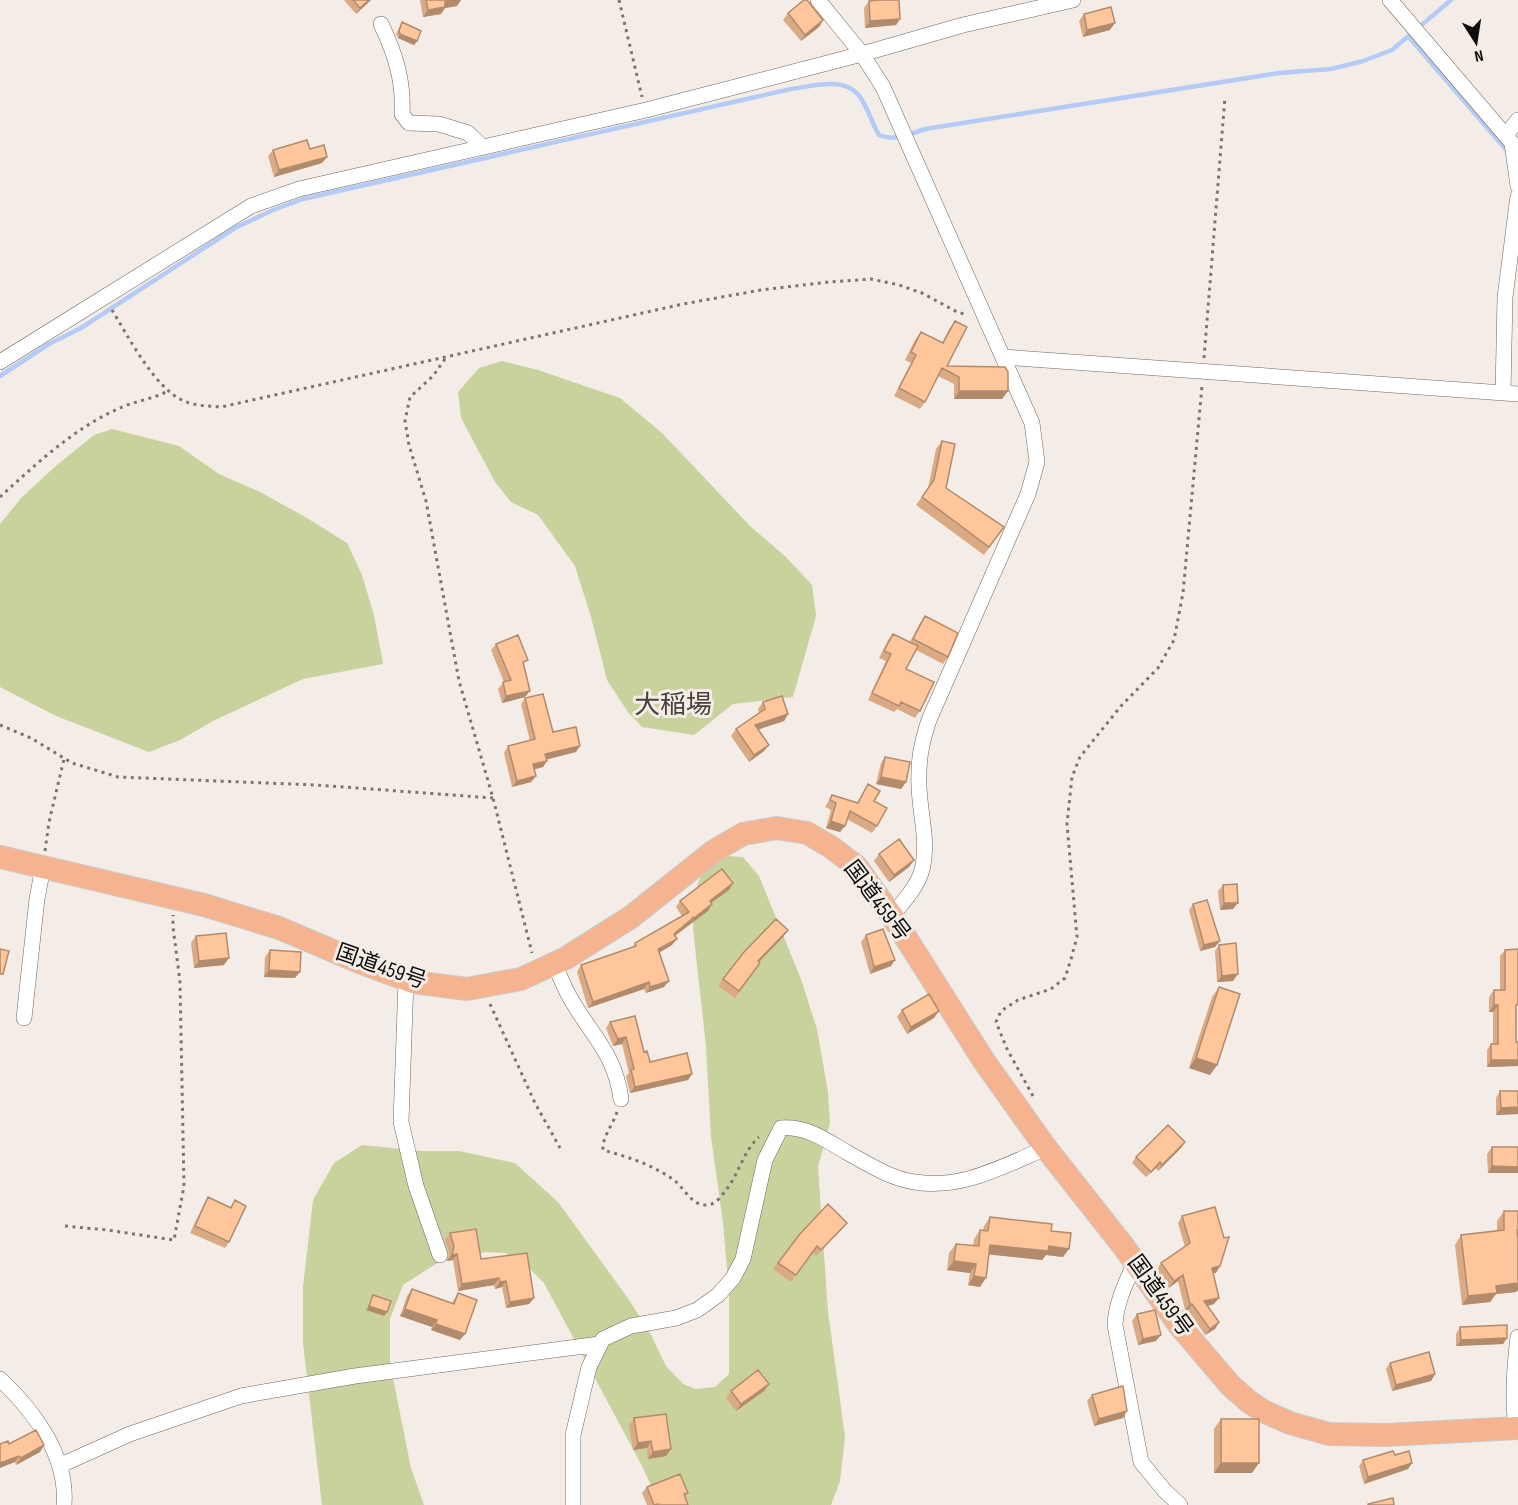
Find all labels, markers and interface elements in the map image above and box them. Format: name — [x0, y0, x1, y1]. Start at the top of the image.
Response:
north arrow — [1446, 12, 1506, 72]
text: N — [1473, 45, 1485, 65]
district label: 大稲場 — [634, 690, 712, 721]
street label: 国道459号 — [838, 855, 916, 947]
street label: 国道459号 — [332, 939, 430, 995]
street label: 国道459号 — [1121, 1250, 1199, 1342]

